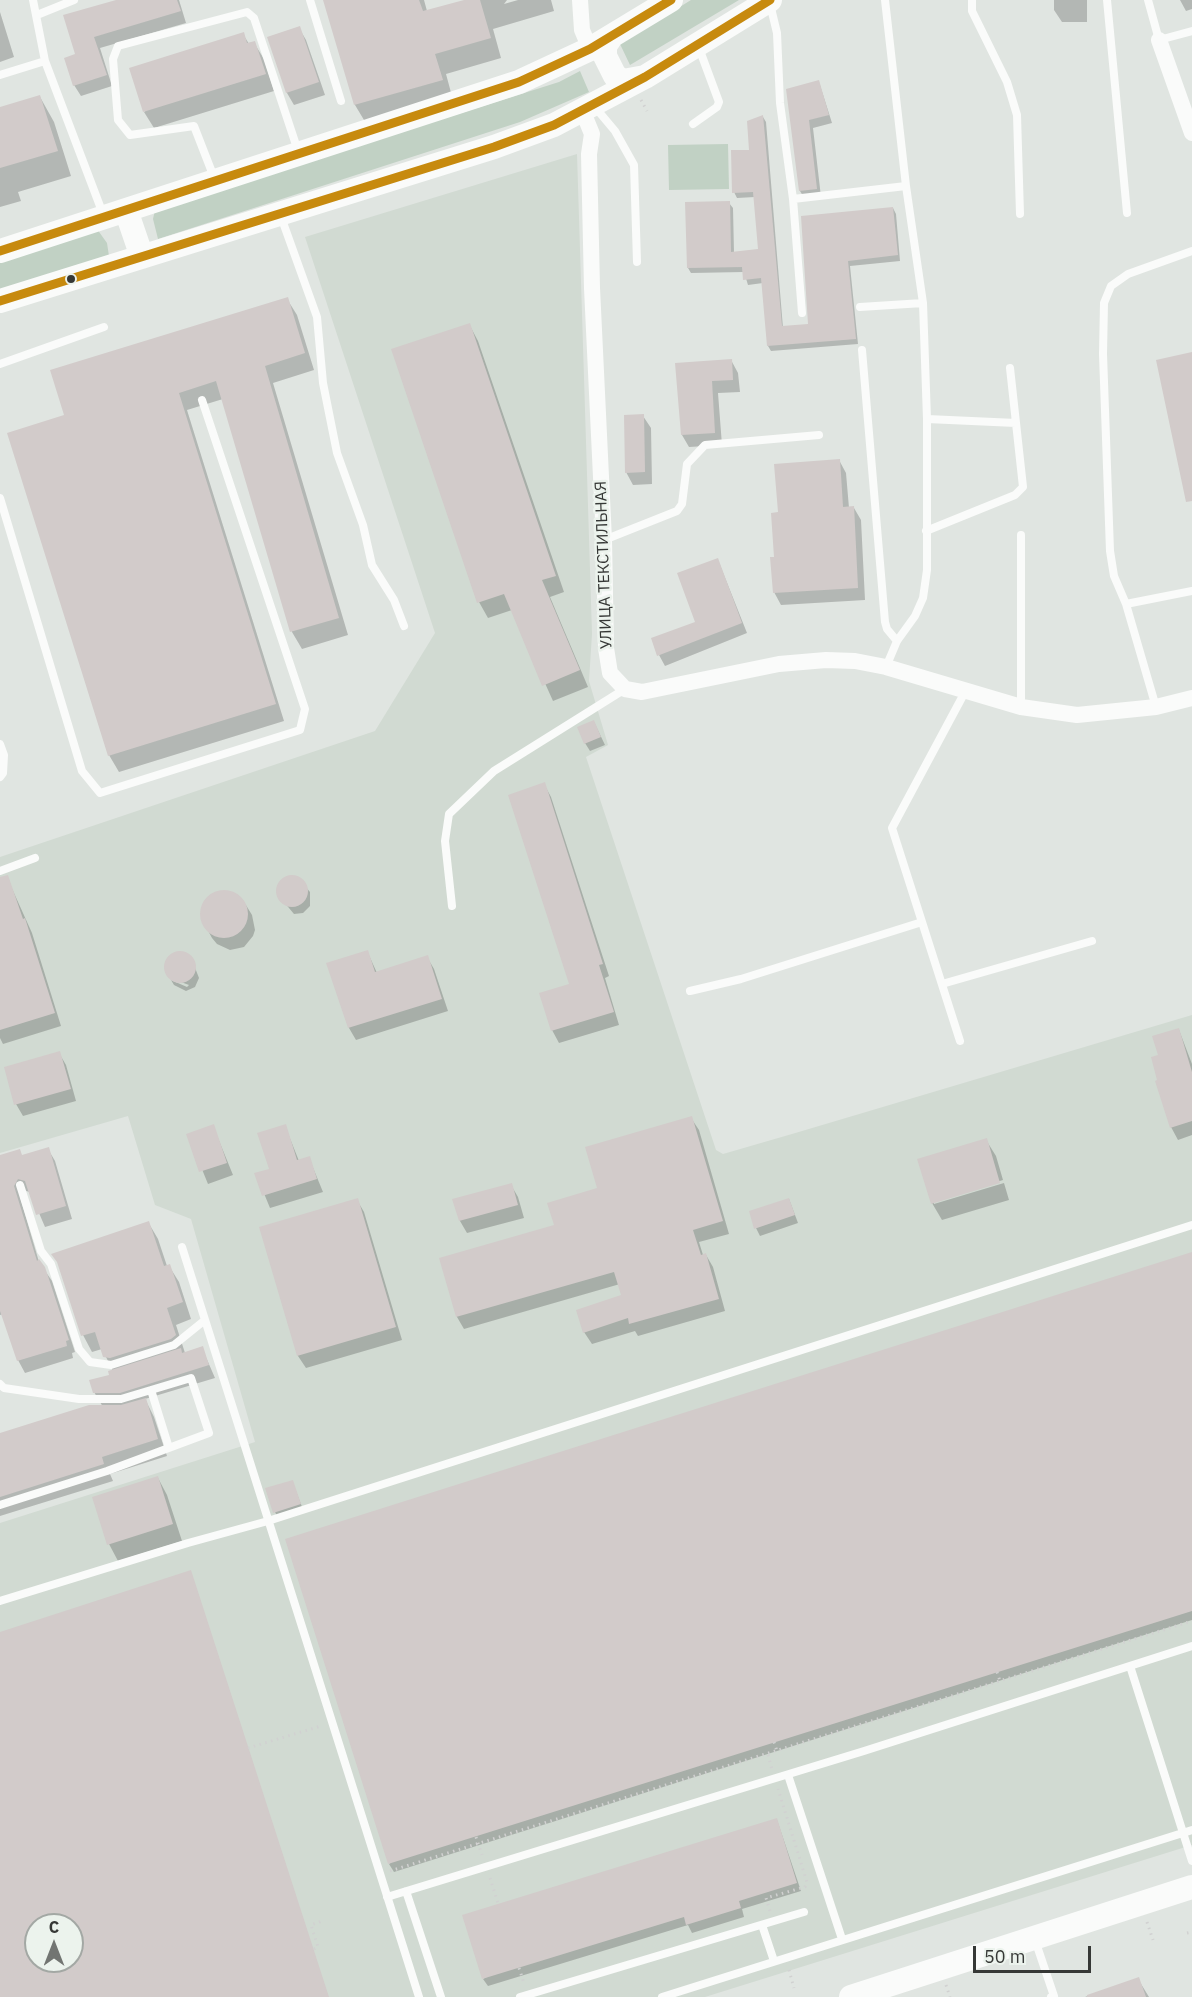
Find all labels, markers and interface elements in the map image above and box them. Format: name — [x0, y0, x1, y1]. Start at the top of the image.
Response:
unlabelled marker — [65, 273, 77, 285]
street label: УЛИЦА ТЕКСТИЛЬНАЯ — [591, 480, 617, 650]
north arrow — [24, 1913, 84, 1973]
text: С — [49, 1917, 59, 1937]
scale bar — [976, 1934, 1094, 1972]
text: 50 m — [984, 1945, 1026, 1968]

